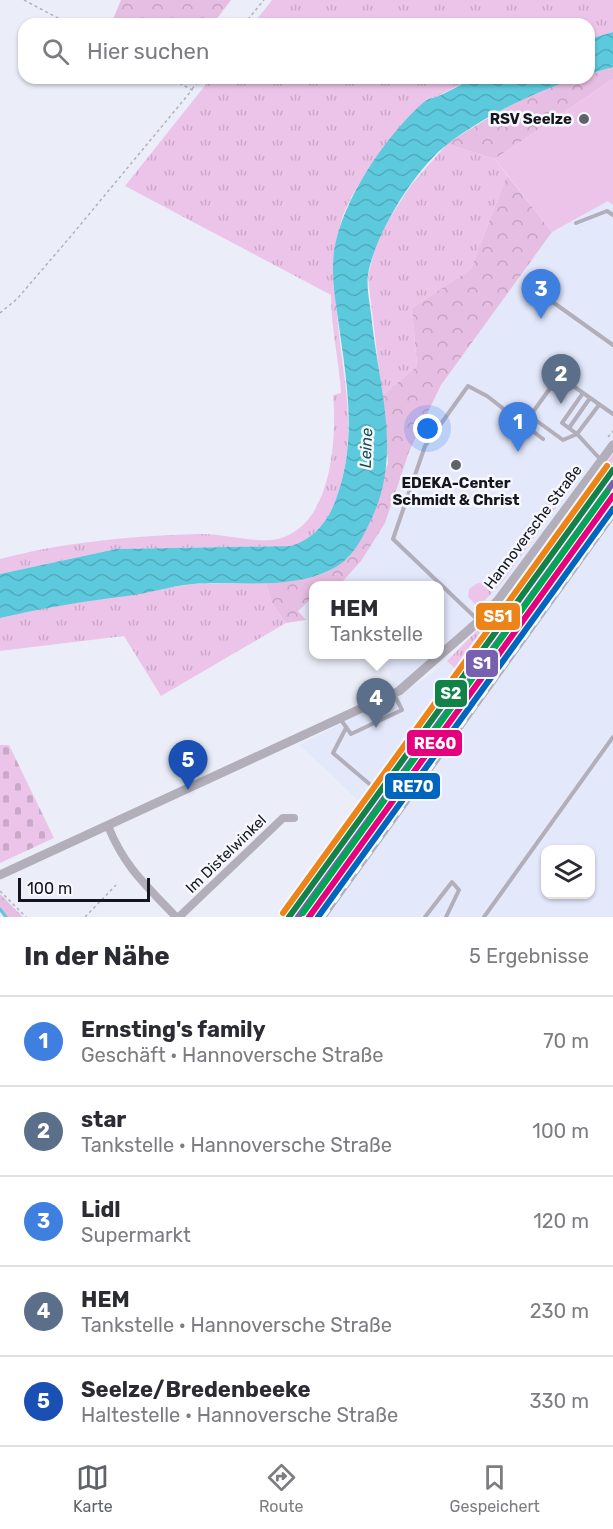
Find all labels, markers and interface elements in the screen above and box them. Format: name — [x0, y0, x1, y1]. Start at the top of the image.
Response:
search box — [18, 18, 595, 84]
icon: search — [39, 35, 72, 68]
text: Hier suchen — [87, 38, 209, 65]
place label: RSV Seelze — [490, 110, 572, 128]
marker: RSV Seelze — [577, 112, 591, 126]
pin: 3 — [522, 270, 560, 319]
pin: 2 — [542, 354, 580, 404]
pin: 1 — [498, 402, 538, 452]
your location — [413, 414, 442, 443]
water label: Leine — [356, 428, 376, 468]
marker: EDEKA-Center Schmidt & Christ — [449, 458, 463, 472]
street label: Hannoversche Straße — [480, 461, 586, 593]
place label: EDEKA-Center Schmidt & Christ — [392, 474, 520, 509]
popup — [309, 581, 444, 659]
text: HEM — [330, 595, 379, 622]
line badge: S51 — [475, 602, 521, 631]
text: S51 — [484, 607, 512, 626]
text: Tankstelle — [330, 622, 423, 646]
line badge: S1 — [465, 649, 499, 678]
text: S1 — [473, 654, 491, 673]
pin: 4 — [356, 678, 395, 728]
line badge: S2 — [434, 679, 468, 708]
text: S2 — [440, 684, 462, 703]
line badge: RE60 — [406, 729, 463, 757]
text: RE60 — [414, 734, 456, 753]
pin: 5 — [168, 740, 207, 790]
line badge: RE70 — [384, 772, 441, 800]
text: RE70 — [392, 777, 434, 796]
street label: Im Distelwinkel — [182, 811, 270, 897]
map controls — [541, 845, 595, 899]
button: layers — [541, 845, 595, 899]
scale bar — [18, 875, 150, 902]
text: 100 m — [27, 879, 72, 898]
text: In der Nähe — [24, 941, 170, 972]
text: 5 Ergebnisse — [469, 944, 589, 968]
text: Ernsting's family — [81, 1016, 266, 1043]
text: 1 — [39, 1029, 48, 1053]
text: 70 m — [543, 1029, 589, 1053]
text: Geschäft · Hannoversche Straße — [81, 1043, 384, 1067]
text: star — [81, 1106, 126, 1133]
text: 2 — [37, 1119, 50, 1143]
text: 100 m — [532, 1119, 589, 1143]
text: Tankstelle · Hannoversche Straße — [81, 1133, 392, 1157]
text: Lidl — [81, 1196, 121, 1223]
text: 3 — [37, 1209, 50, 1233]
text: 120 m — [533, 1209, 589, 1233]
text: Supermarkt — [81, 1223, 191, 1247]
text: HEM — [81, 1286, 130, 1313]
text: 4 — [37, 1299, 50, 1323]
text: 230 m — [530, 1299, 589, 1323]
text: Tankstelle · Hannoversche Straße — [81, 1313, 392, 1337]
text: Seelze/Bredenbeeke — [81, 1376, 311, 1403]
text: 5 — [37, 1389, 50, 1413]
text: 330 m — [530, 1389, 589, 1413]
text: Haltestelle · Hannoversche Straße — [81, 1403, 398, 1427]
tab: Karte — [73, 1461, 113, 1516]
tab: Route — [259, 1461, 303, 1516]
tab: Gespeichert — [450, 1461, 540, 1516]

